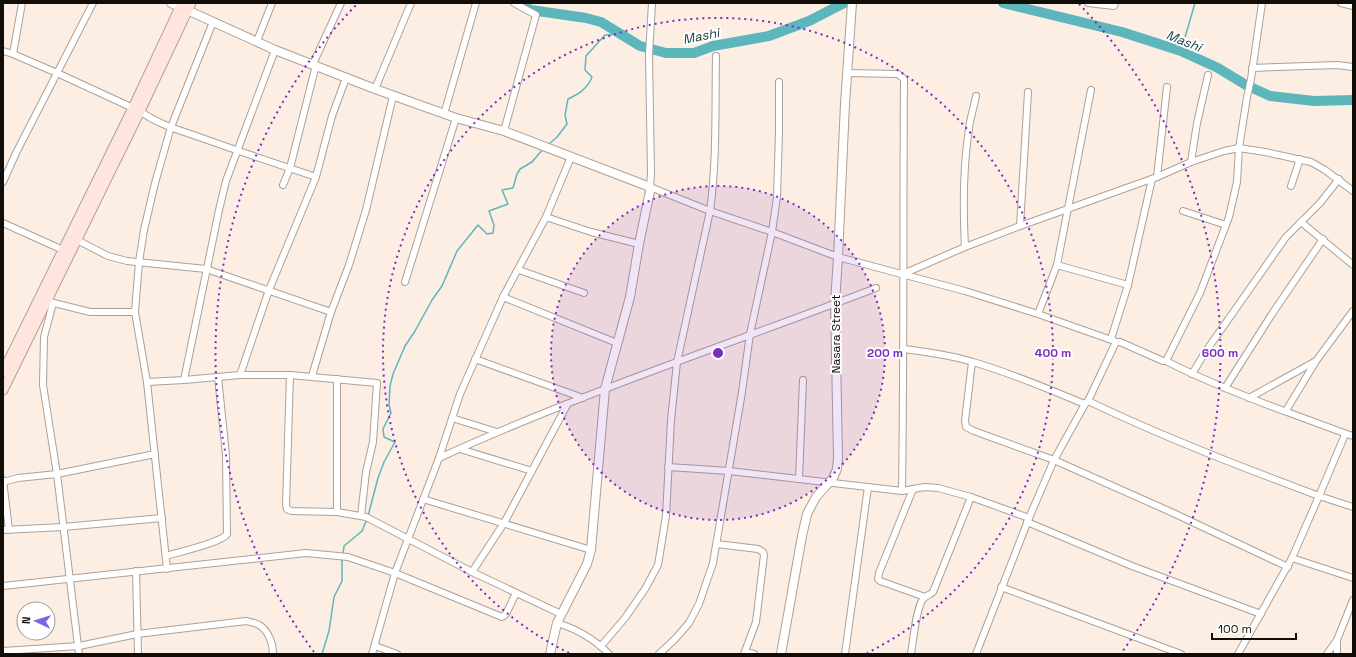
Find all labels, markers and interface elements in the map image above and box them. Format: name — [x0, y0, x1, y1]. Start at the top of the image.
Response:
water label: Mashi — [681, 24, 722, 48]
water label: Mashi — [1164, 26, 1206, 56]
street label: Nasara Street — [828, 295, 844, 373]
text: 200 m — [867, 345, 903, 361]
text: 400 m — [1035, 345, 1071, 361]
text: 600 m — [1202, 345, 1238, 361]
centre of rings — [711, 346, 725, 360]
north arrow — [16, 601, 56, 641]
scale bar — [1212, 615, 1296, 641]
text: N — [19, 616, 33, 624]
text: 100 m — [1218, 621, 1252, 637]

